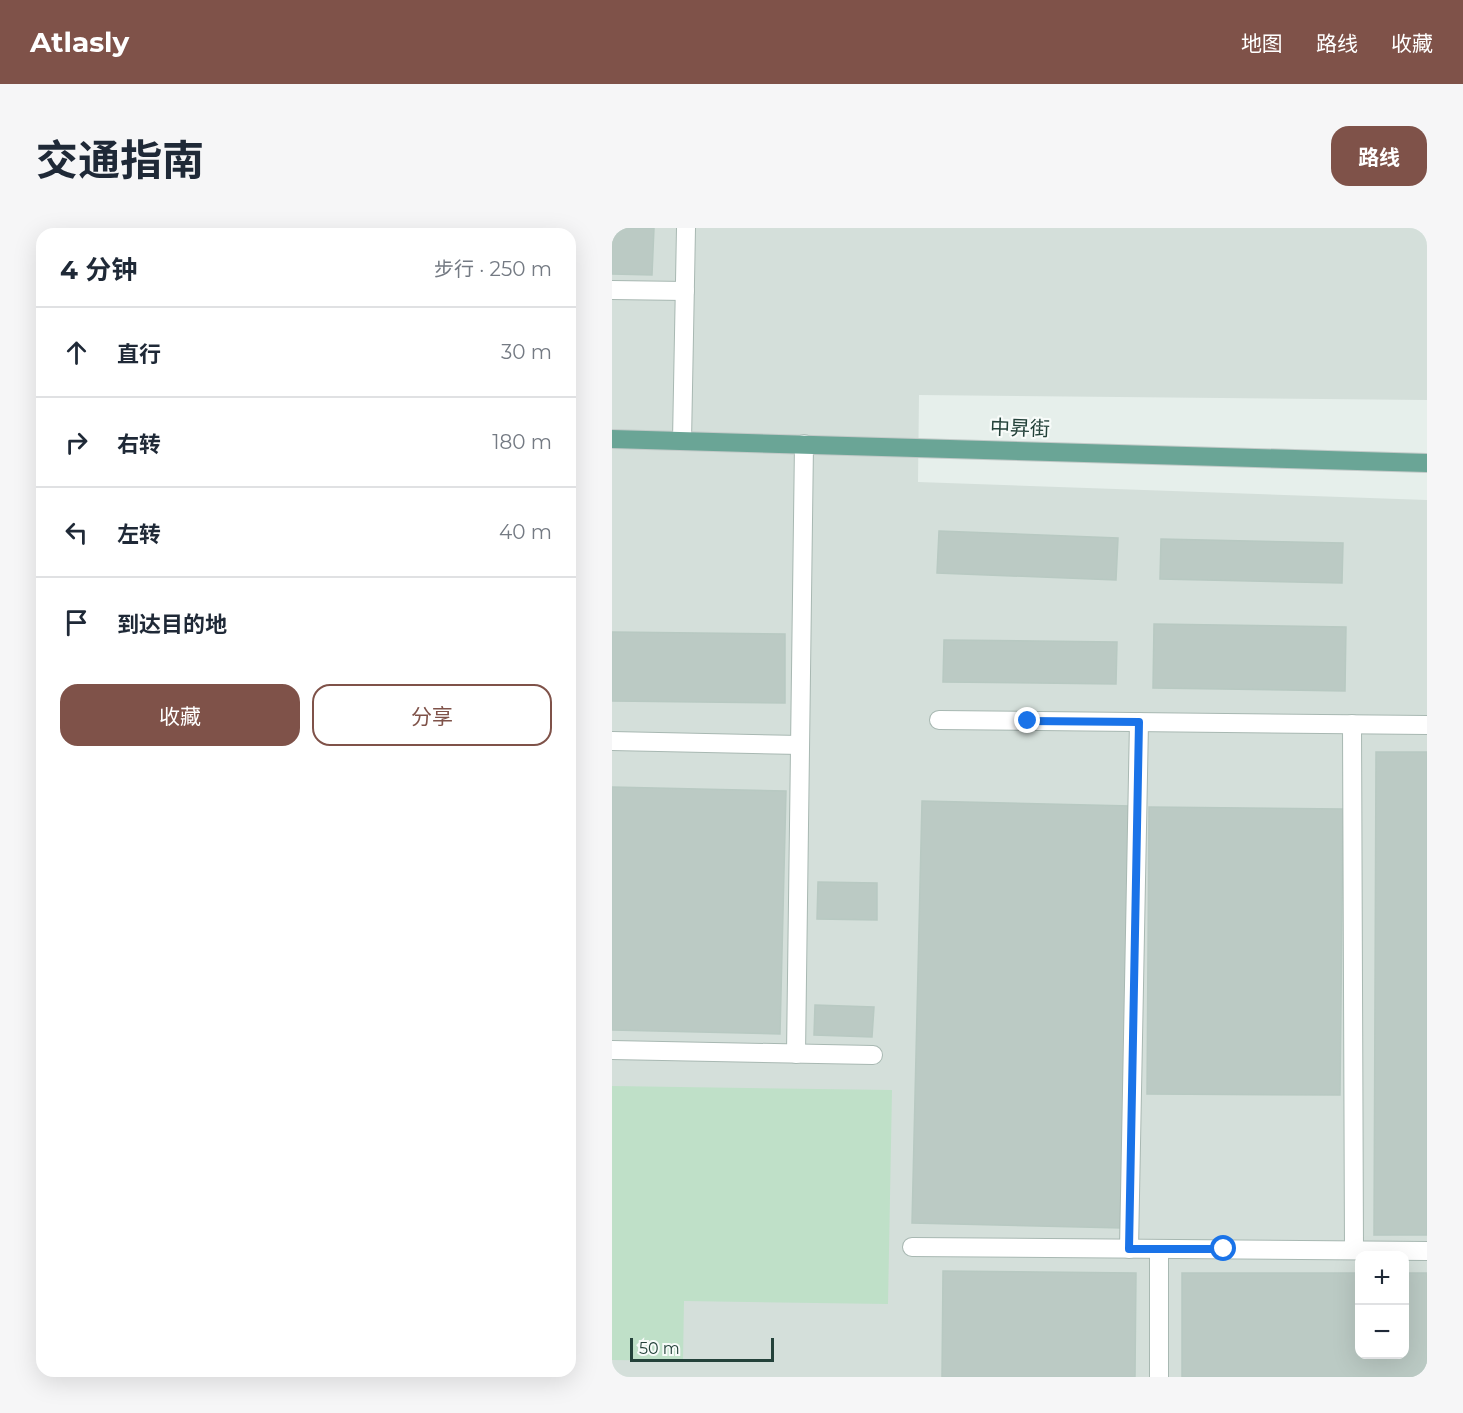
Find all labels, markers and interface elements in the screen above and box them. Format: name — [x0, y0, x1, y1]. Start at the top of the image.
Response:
text: Atlasly — [30, 25, 129, 59]
text: 地图 — [1241, 31, 1283, 56]
text: 路线 — [1316, 31, 1358, 56]
text: 收藏 — [1391, 31, 1433, 56]
button: 路线 — [1331, 126, 1427, 186]
text: 交通指南 — [36, 134, 204, 186]
text: 4 分钟 — [60, 254, 137, 286]
text: 步行 · 250 m — [434, 257, 552, 281]
icon: ahead — [60, 336, 93, 369]
text: 30 m — [501, 340, 552, 364]
text: 直行 — [117, 341, 161, 368]
street label: 中昇街 — [990, 415, 1050, 441]
icon: right — [60, 426, 93, 459]
text: 180 m — [492, 430, 552, 454]
text: 右转 — [117, 431, 161, 458]
icon: left — [60, 516, 93, 549]
text: 40 m — [499, 520, 552, 544]
text: 左转 — [117, 521, 161, 548]
icon: arrive — [60, 606, 93, 639]
text: 到达目的地 — [117, 611, 227, 638]
button: 收藏 — [60, 684, 300, 746]
button: 分享 — [312, 684, 552, 746]
route end — [1014, 707, 1040, 733]
route start — [1210, 1235, 1236, 1261]
map controls — [1355, 1251, 1409, 1359]
button: + — [1355, 1251, 1409, 1305]
button: − — [1355, 1305, 1409, 1359]
scale bar — [630, 1335, 774, 1362]
text: 50 m — [639, 1339, 680, 1358]

